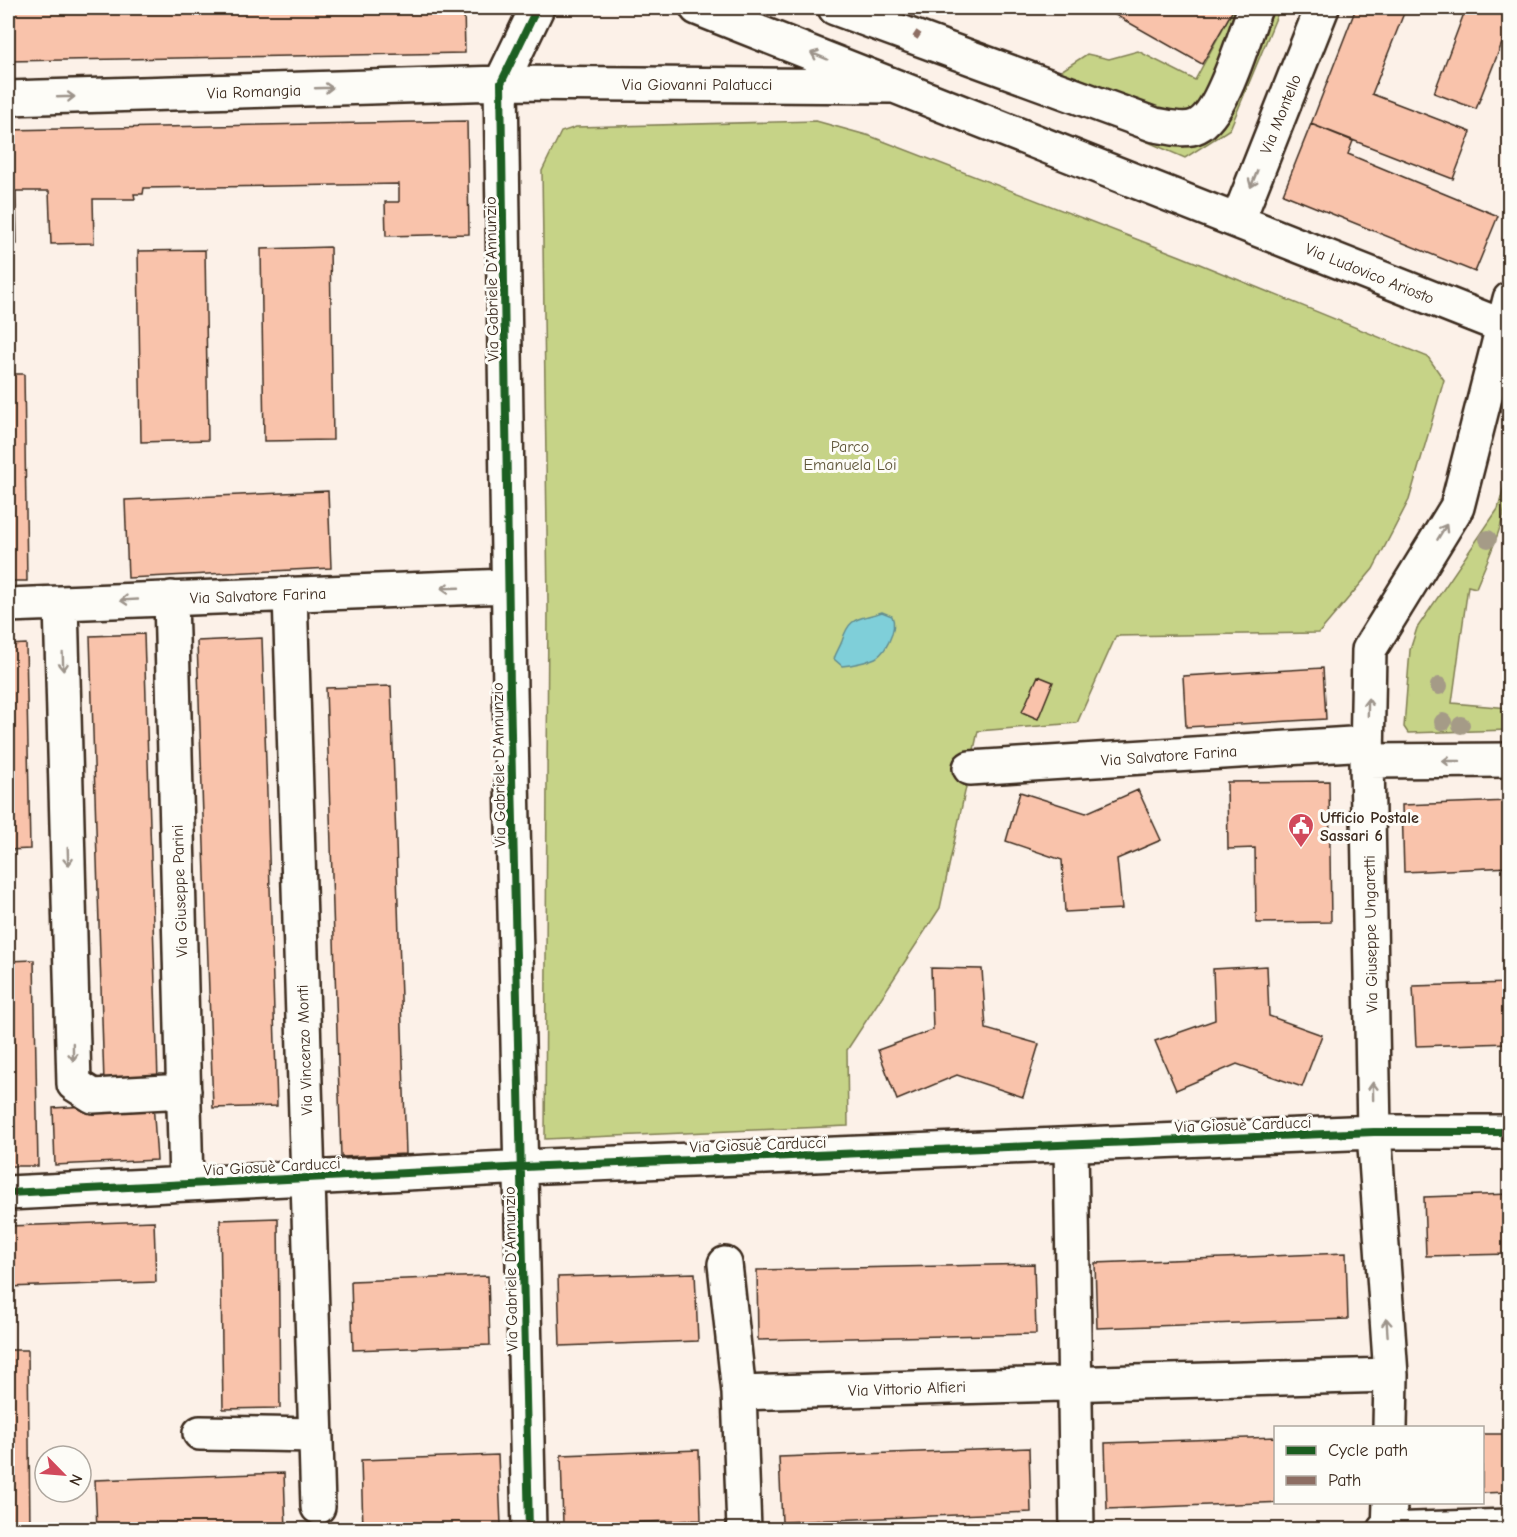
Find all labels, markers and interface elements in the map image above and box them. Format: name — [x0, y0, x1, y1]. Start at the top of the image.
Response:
one-way arrow — [810, 50, 828, 61]
street label: Via Montello — [1257, 72, 1305, 157]
street label: Via Giovanni Palatucci — [622, 76, 772, 94]
street label: Via Romangia — [207, 81, 301, 103]
one-way arrow — [313, 83, 333, 94]
one-way arrow — [55, 91, 75, 102]
one-way arrow — [1248, 169, 1259, 188]
street label: Via Gabriele D'Annunzio — [482, 196, 502, 362]
street label: Via Ludovico Ariosto — [1303, 240, 1437, 308]
park label: Parco Emanuela Loi — [803, 438, 897, 474]
one-way arrow — [1436, 524, 1448, 541]
one-way arrow — [440, 583, 460, 594]
street label: Via Salvatore Farina — [189, 585, 327, 607]
one-way arrow — [119, 594, 139, 605]
one-way arrow — [57, 652, 68, 672]
street label: Via Gabriele D'Annunzio — [489, 682, 509, 848]
one-way arrow — [1362, 697, 1374, 717]
street label: Via Salvatore Farina — [1100, 742, 1238, 770]
one-way arrow — [1442, 755, 1462, 767]
place label: Ufficio Postale Sassari 6 — [1320, 809, 1419, 845]
public building icon: Ufficio Postale Sassari 6 — [1286, 811, 1316, 849]
street label: Via Giuseppe Parini — [169, 824, 191, 958]
one-way arrow — [62, 846, 74, 866]
street label: Via Giuseppe Ungaretti — [1361, 855, 1381, 1013]
street label: Via Vincenzo Monti — [294, 984, 316, 1116]
one-way arrow — [67, 1041, 79, 1061]
one-way arrow — [1367, 1081, 1379, 1101]
street label: Via Giosuè Carducci — [1174, 1114, 1312, 1136]
street label: Via Giosuè Carducci — [689, 1134, 827, 1156]
street label: Via Giosuè Carducci — [203, 1154, 341, 1180]
street label: Via Gabriele D'Annunzio — [501, 1186, 521, 1352]
one-way arrow — [1381, 1318, 1392, 1338]
street label: Via Vittorio Alfieri — [848, 1378, 966, 1400]
legend — [1274, 1426, 1484, 1504]
text: Cycle path — [1328, 1440, 1408, 1461]
north arrow — [33, 1444, 93, 1504]
text: Path — [1328, 1470, 1361, 1491]
text: N — [65, 1471, 86, 1488]

